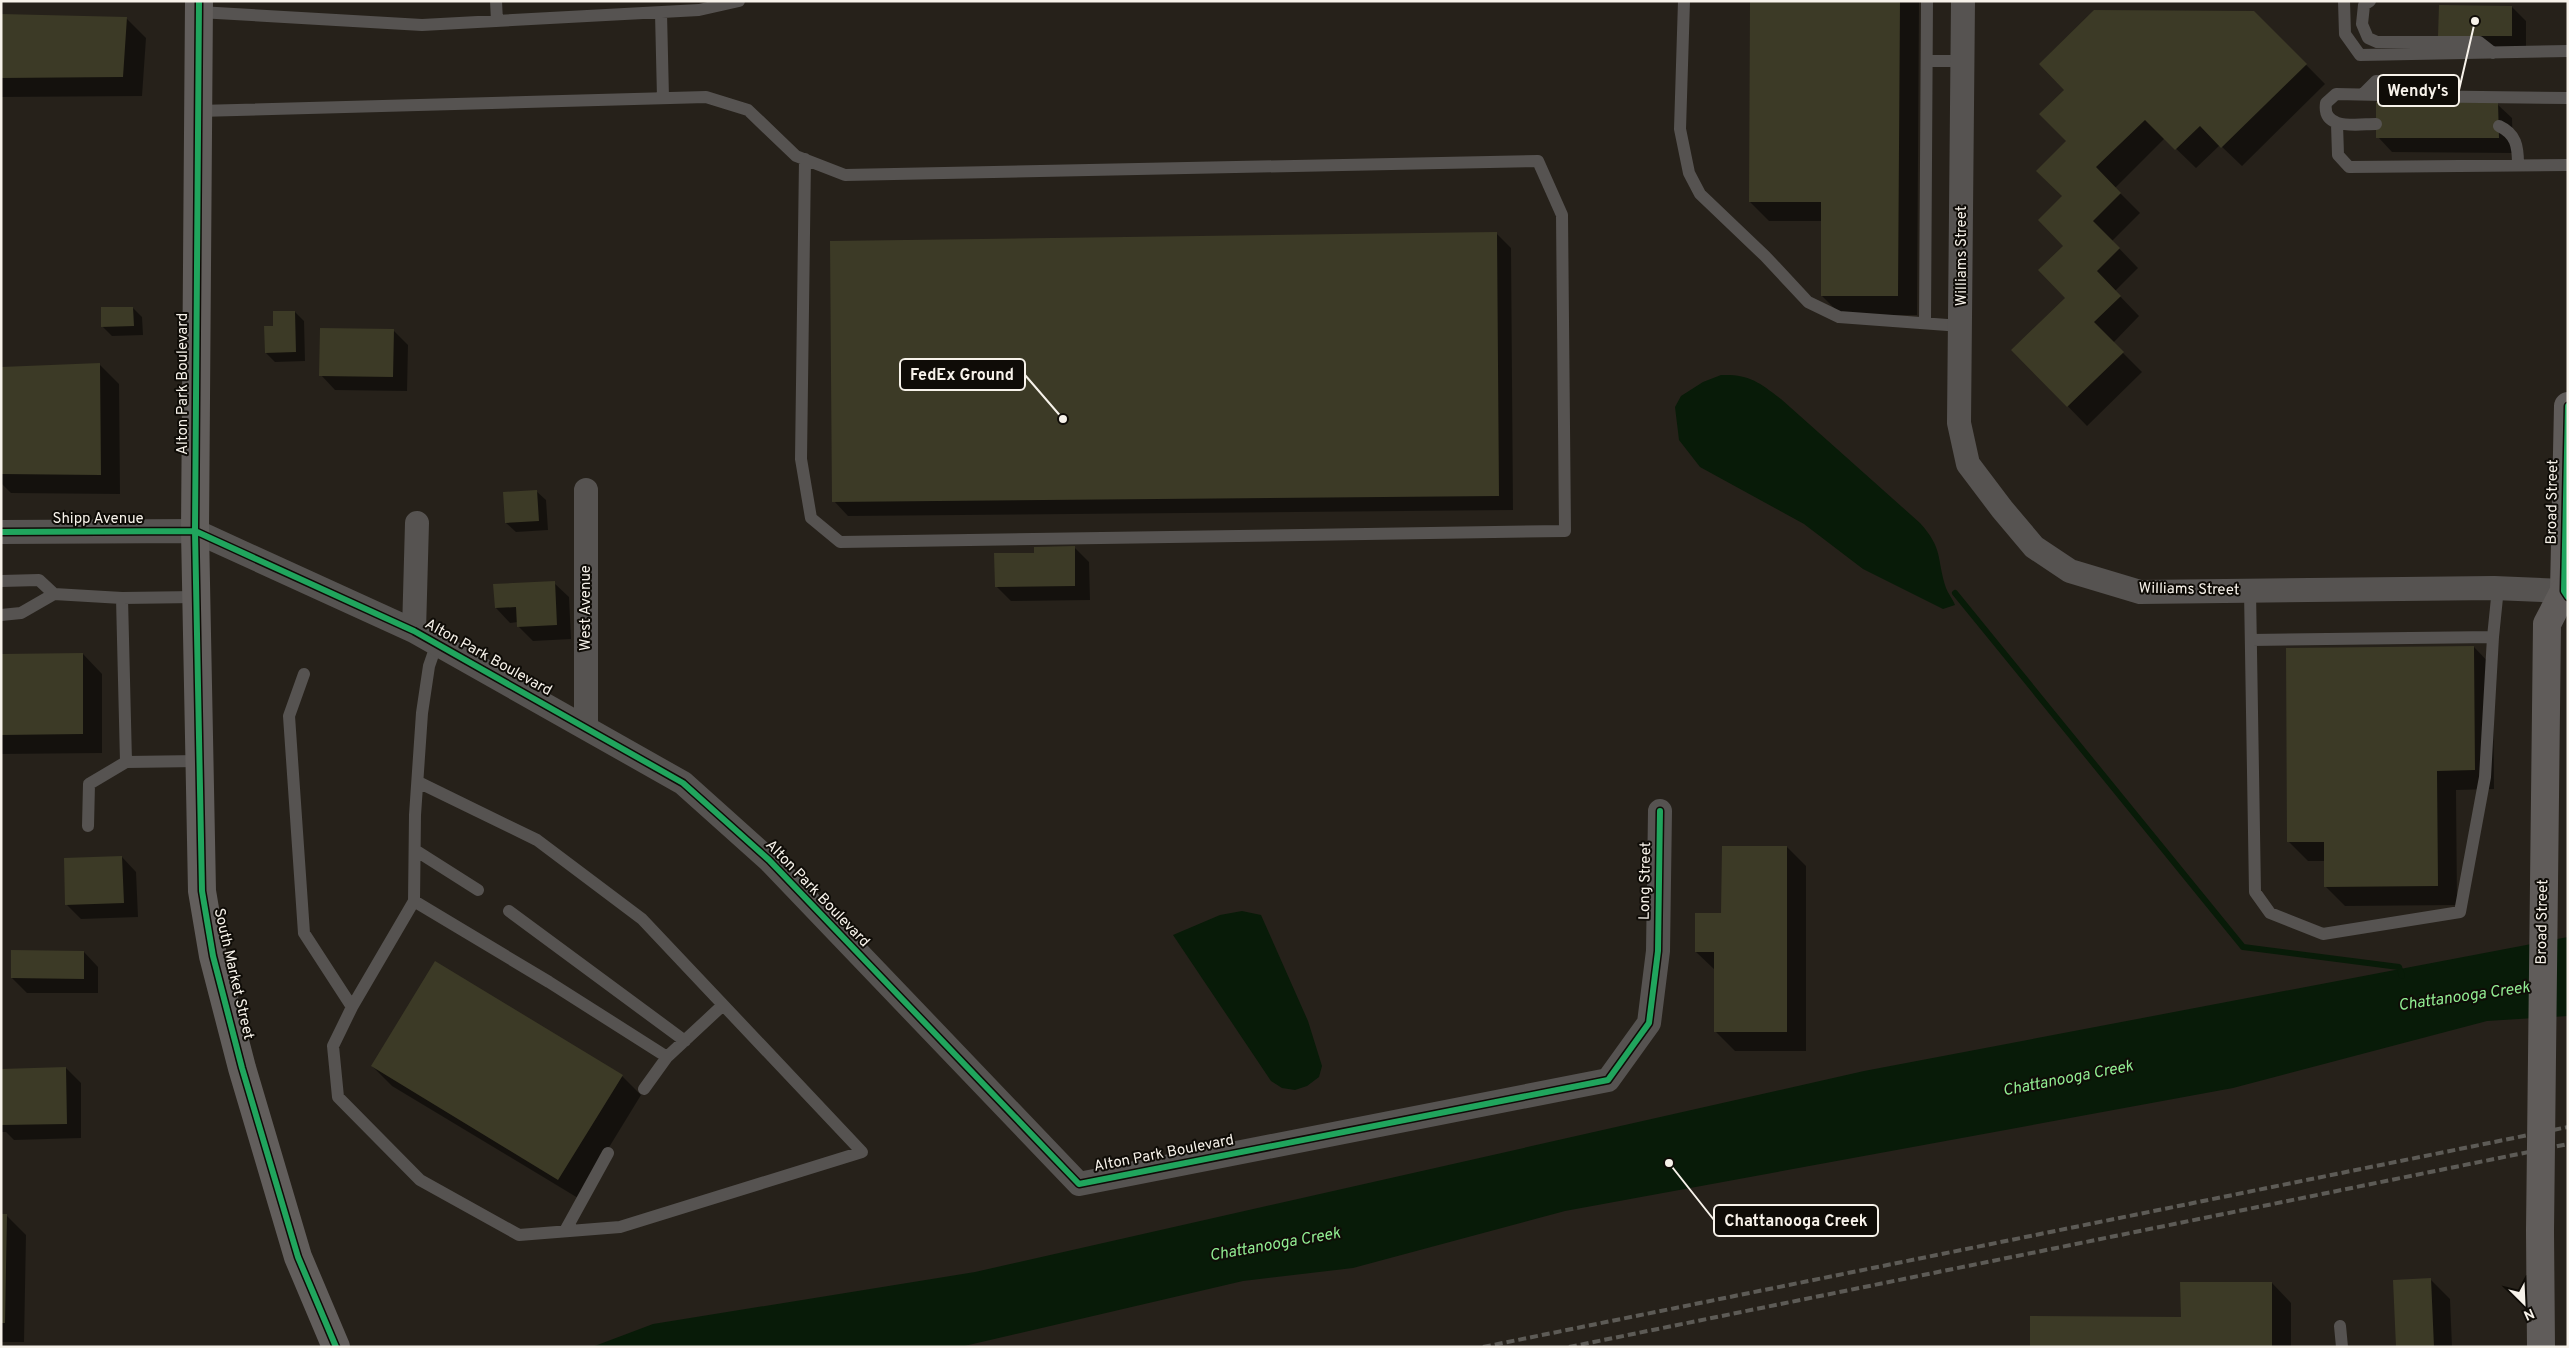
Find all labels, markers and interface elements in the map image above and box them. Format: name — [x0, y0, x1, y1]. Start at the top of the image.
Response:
callout: Wendy's — [2378, 75, 2459, 106]
text: Wendy's — [2387, 82, 2449, 102]
street label: Williams Street — [1953, 206, 1972, 306]
street label: Alton Park Boulevard — [174, 313, 193, 455]
callout: FedEx Ground — [900, 359, 1025, 390]
text: FedEx Ground — [910, 366, 1014, 386]
street label: Broad Street — [2543, 459, 2563, 545]
street label: Shipp Avenue — [52, 510, 144, 529]
street label: West Avenue — [577, 565, 596, 651]
street label: Williams Street — [2138, 580, 2240, 600]
street label: Alton Park Boulevard — [421, 615, 555, 701]
street label: Alton Park Boulevard — [761, 836, 873, 952]
street label: Long Street — [1636, 842, 1656, 920]
street label: Broad Street — [2533, 879, 2553, 965]
street label: South Market Street — [209, 906, 257, 1042]
water label: Chattanooga Creek — [2397, 978, 2532, 1016]
water label: Chattanooga Creek — [2001, 1056, 2136, 1101]
street label: Alton Park Boulevard — [1092, 1131, 1236, 1177]
callout: Chattanooga Creek — [1714, 1205, 1878, 1236]
text: Chattanooga Creek — [1724, 1212, 1868, 1232]
water label: Chattanooga Creek — [1208, 1223, 1343, 1266]
north arrow — [2499, 1278, 2549, 1328]
text: N — [2521, 1304, 2537, 1323]

